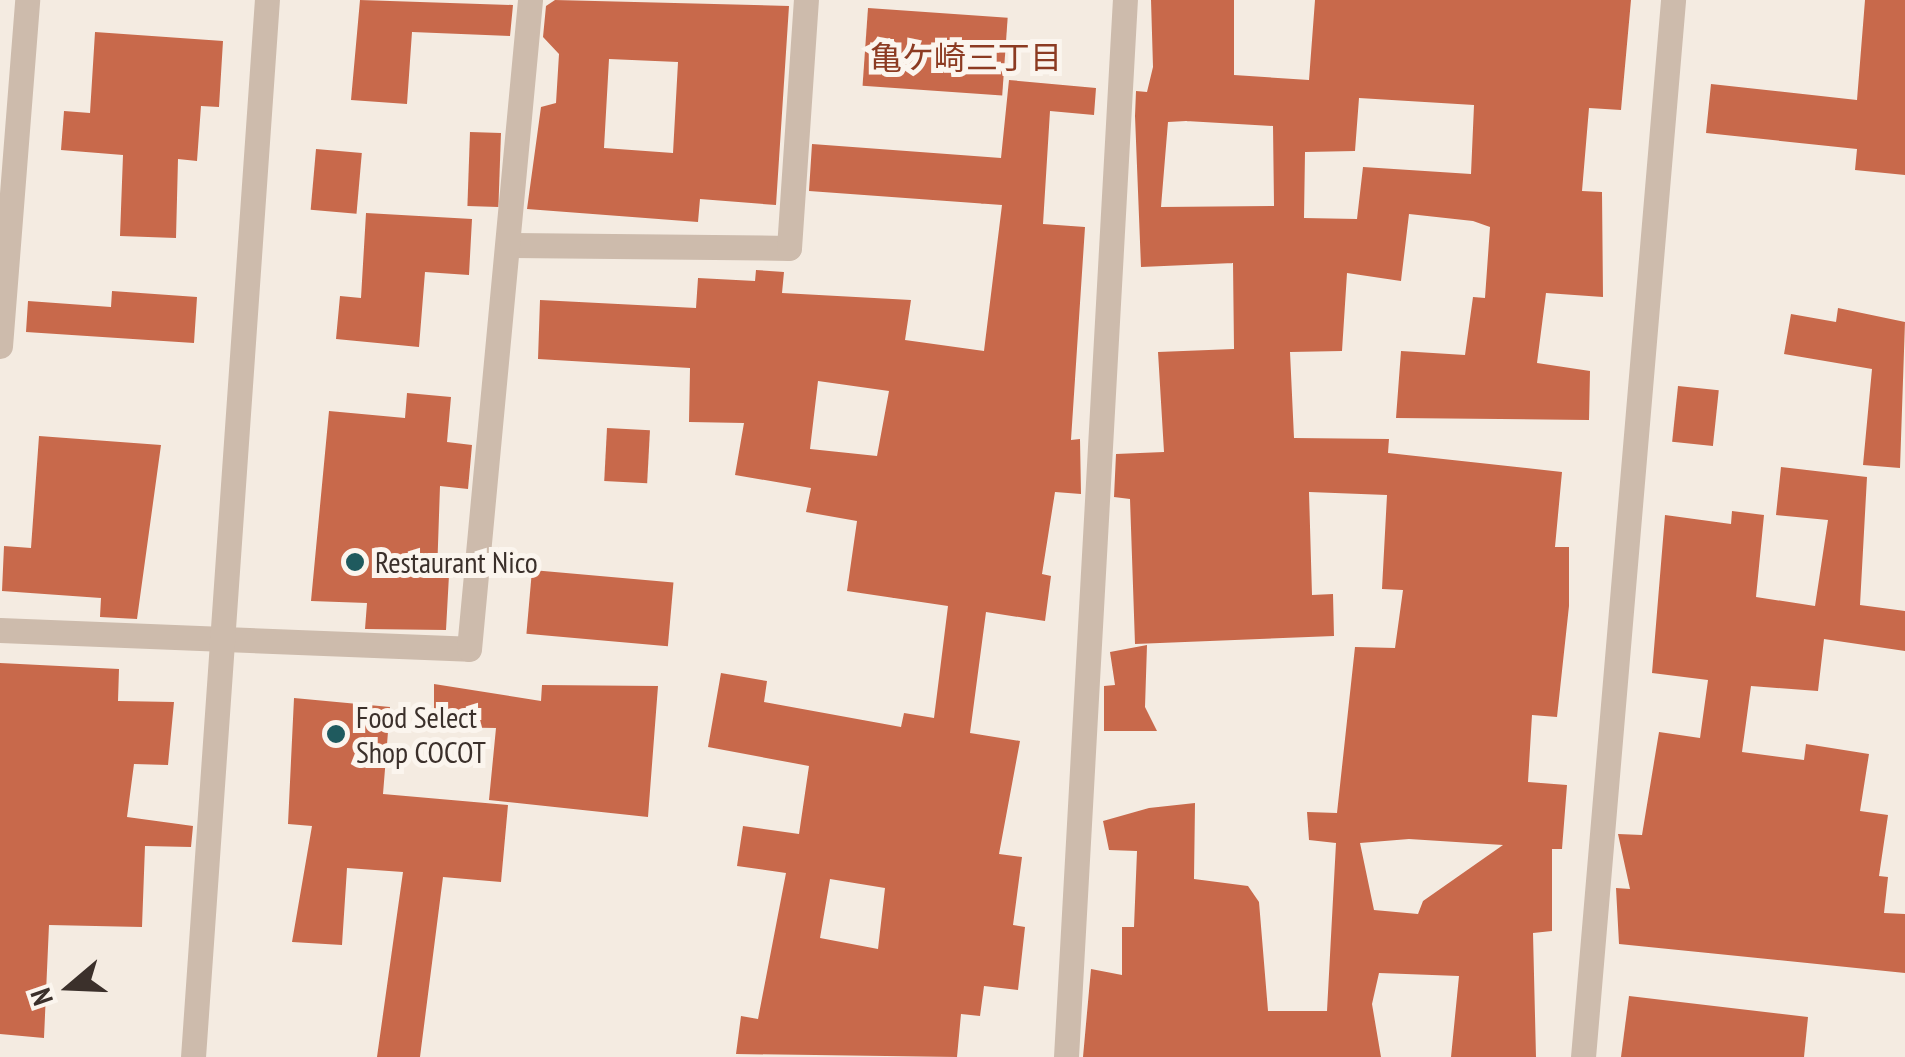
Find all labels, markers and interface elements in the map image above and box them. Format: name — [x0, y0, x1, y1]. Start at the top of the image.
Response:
district label: 亀ケ崎三丁目 — [870, 38, 1062, 76]
place label: Restaurant Nico — [375, 544, 538, 580]
marker: Restaurant Nico — [344, 551, 366, 573]
place label: Food Select Shop COCOT — [356, 699, 486, 770]
marker: Food Select Shop COCOT — [325, 723, 347, 745]
north arrow — [20, 937, 120, 1037]
text: N — [21, 984, 61, 1010]

